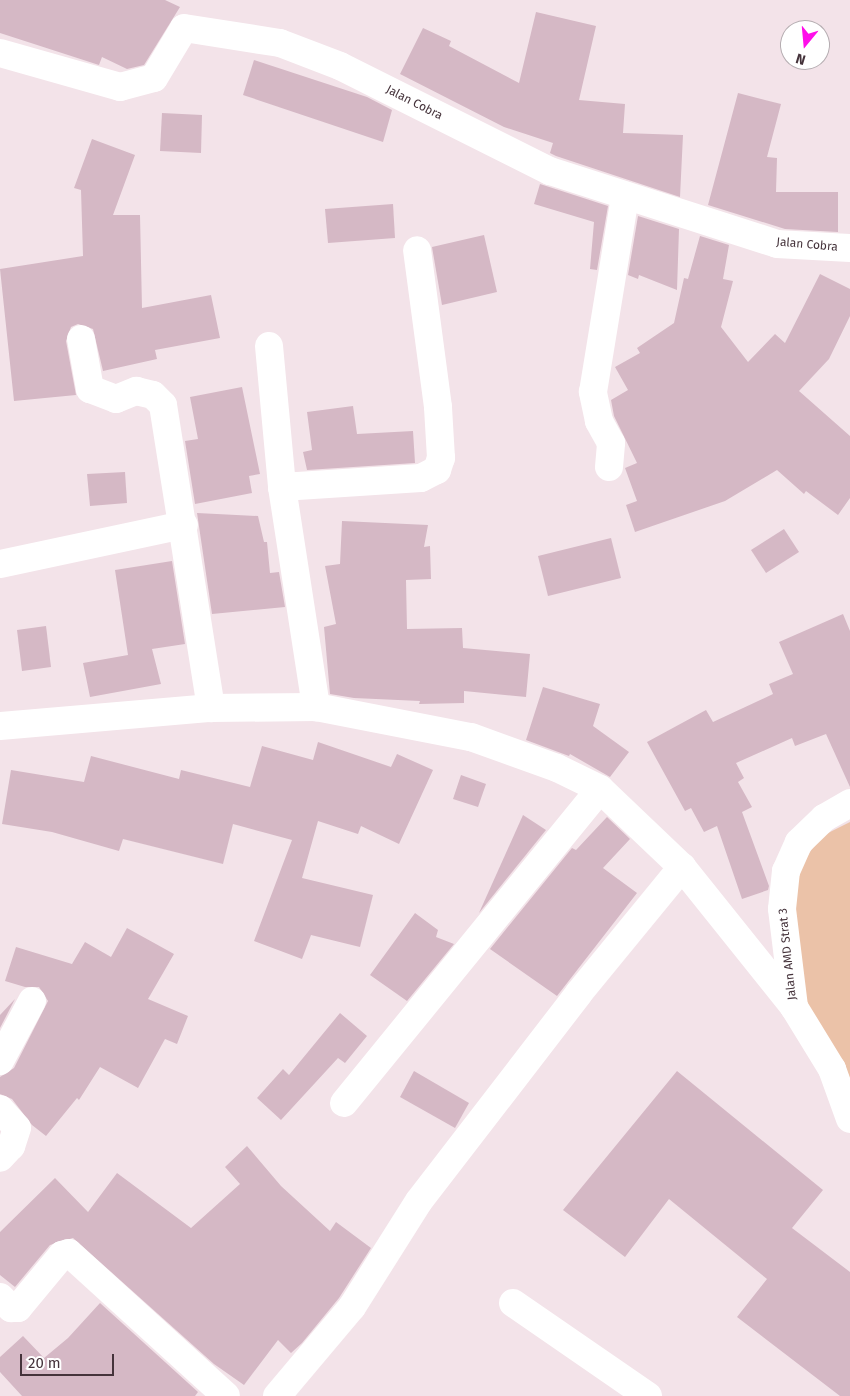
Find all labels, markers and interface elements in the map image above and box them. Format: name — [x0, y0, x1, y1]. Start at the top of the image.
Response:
north arrow — [780, 20, 830, 70]
text: N — [794, 49, 808, 68]
street label: Jalan Cobra — [383, 83, 445, 123]
street label: Jalan Cobra — [776, 235, 838, 255]
street label: Jalan AMD Strat 3 — [776, 907, 800, 1001]
scale bar — [22, 1344, 116, 1376]
text: 20 m — [28, 1354, 61, 1372]

